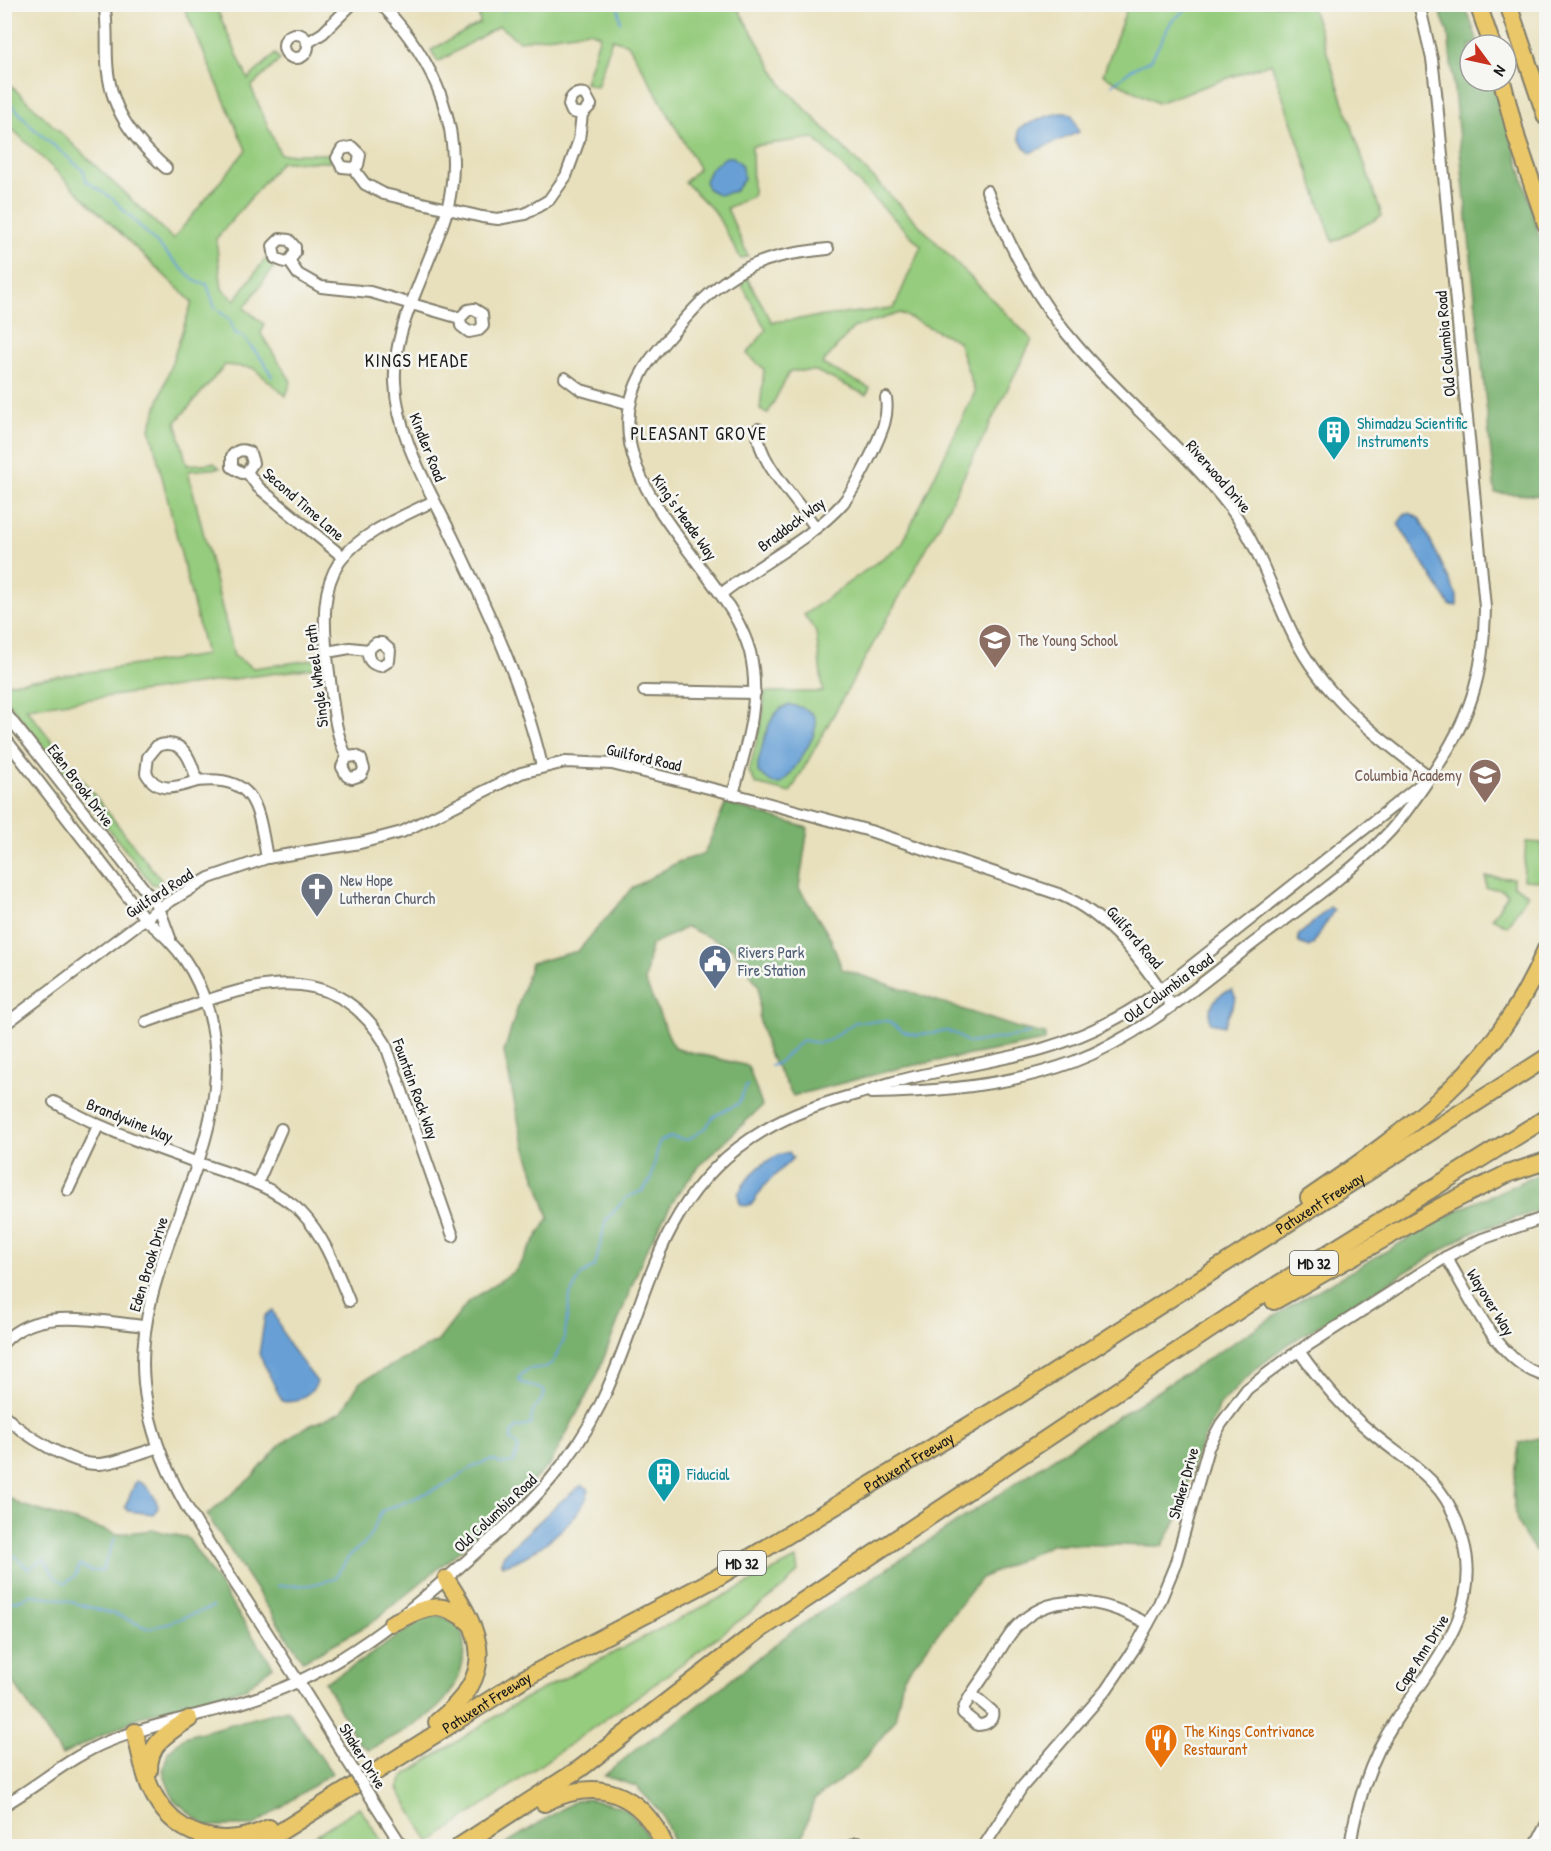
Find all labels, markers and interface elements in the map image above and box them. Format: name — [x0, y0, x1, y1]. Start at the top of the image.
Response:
north arrow — [1458, 33, 1518, 93]
text: N — [1489, 62, 1512, 81]
street label: Old Columbia Road — [1429, 290, 1461, 398]
district label: KINGS MEADE — [365, 348, 469, 373]
street label: Kindler Road — [404, 409, 452, 485]
place label: Shimadzu Scientific Instruments — [1357, 412, 1468, 452]
building icon: Shimadzu Scientific Instruments — [1316, 414, 1352, 461]
district label: PLEASANT GROVE — [630, 421, 768, 446]
street label: Riverwood Drive — [1181, 435, 1257, 518]
street label: Second Time Lane — [259, 462, 350, 546]
street label: King's Meade Way — [647, 470, 723, 564]
street label: Braddock Way — [753, 491, 829, 557]
school or university icon: The Young School — [977, 622, 1013, 669]
street label: Single Wheel Path — [299, 623, 333, 728]
place label: The Young School — [1018, 629, 1118, 651]
street label: Guilford Road — [604, 738, 684, 776]
street label: Eden Brook Drive — [43, 739, 120, 831]
school or university icon: Columbia Academy — [1467, 757, 1503, 804]
place label: Columbia Academy — [1355, 764, 1462, 786]
street label: Guilford Road — [121, 863, 197, 923]
place label: New Hope Lutheran Church — [340, 869, 436, 909]
church icon: New Hope Lutheran Church — [299, 871, 335, 918]
street label: Guilford Road — [1102, 901, 1168, 973]
place label: Rivers Park Fire Station — [737, 941, 806, 981]
public building icon: Rivers Park Fire Station — [697, 943, 733, 990]
street label: Old Columbia Road — [1119, 948, 1217, 1028]
street label: Fountain Rock Way — [387, 1035, 444, 1143]
street label: Brandywine Way — [83, 1093, 177, 1148]
street label: Patuxent Freeway — [1271, 1166, 1369, 1239]
street label: Eden Brook Drive — [123, 1213, 173, 1314]
road number: MD 32 — [1290, 1251, 1338, 1275]
street label: Wayover Way — [1462, 1264, 1520, 1340]
street label: Patuxent Freeway — [860, 1426, 958, 1497]
street label: Shaker Drive — [1162, 1444, 1204, 1521]
building icon: Fiducial — [646, 1456, 682, 1503]
place label: Fiducial — [686, 1463, 730, 1485]
street label: Old Columbia Road — [449, 1469, 541, 1557]
road number: MD 32 — [718, 1551, 766, 1575]
street label: Cape Ann Drive — [1388, 1609, 1454, 1696]
street label: Patuxent Freeway — [438, 1666, 535, 1738]
street label: Shaker Drive — [334, 1719, 392, 1793]
place label: The Kings Contrivance Restaurant — [1184, 1720, 1315, 1760]
restaurant icon: The Kings Contrivance Restaurant — [1143, 1722, 1179, 1769]

